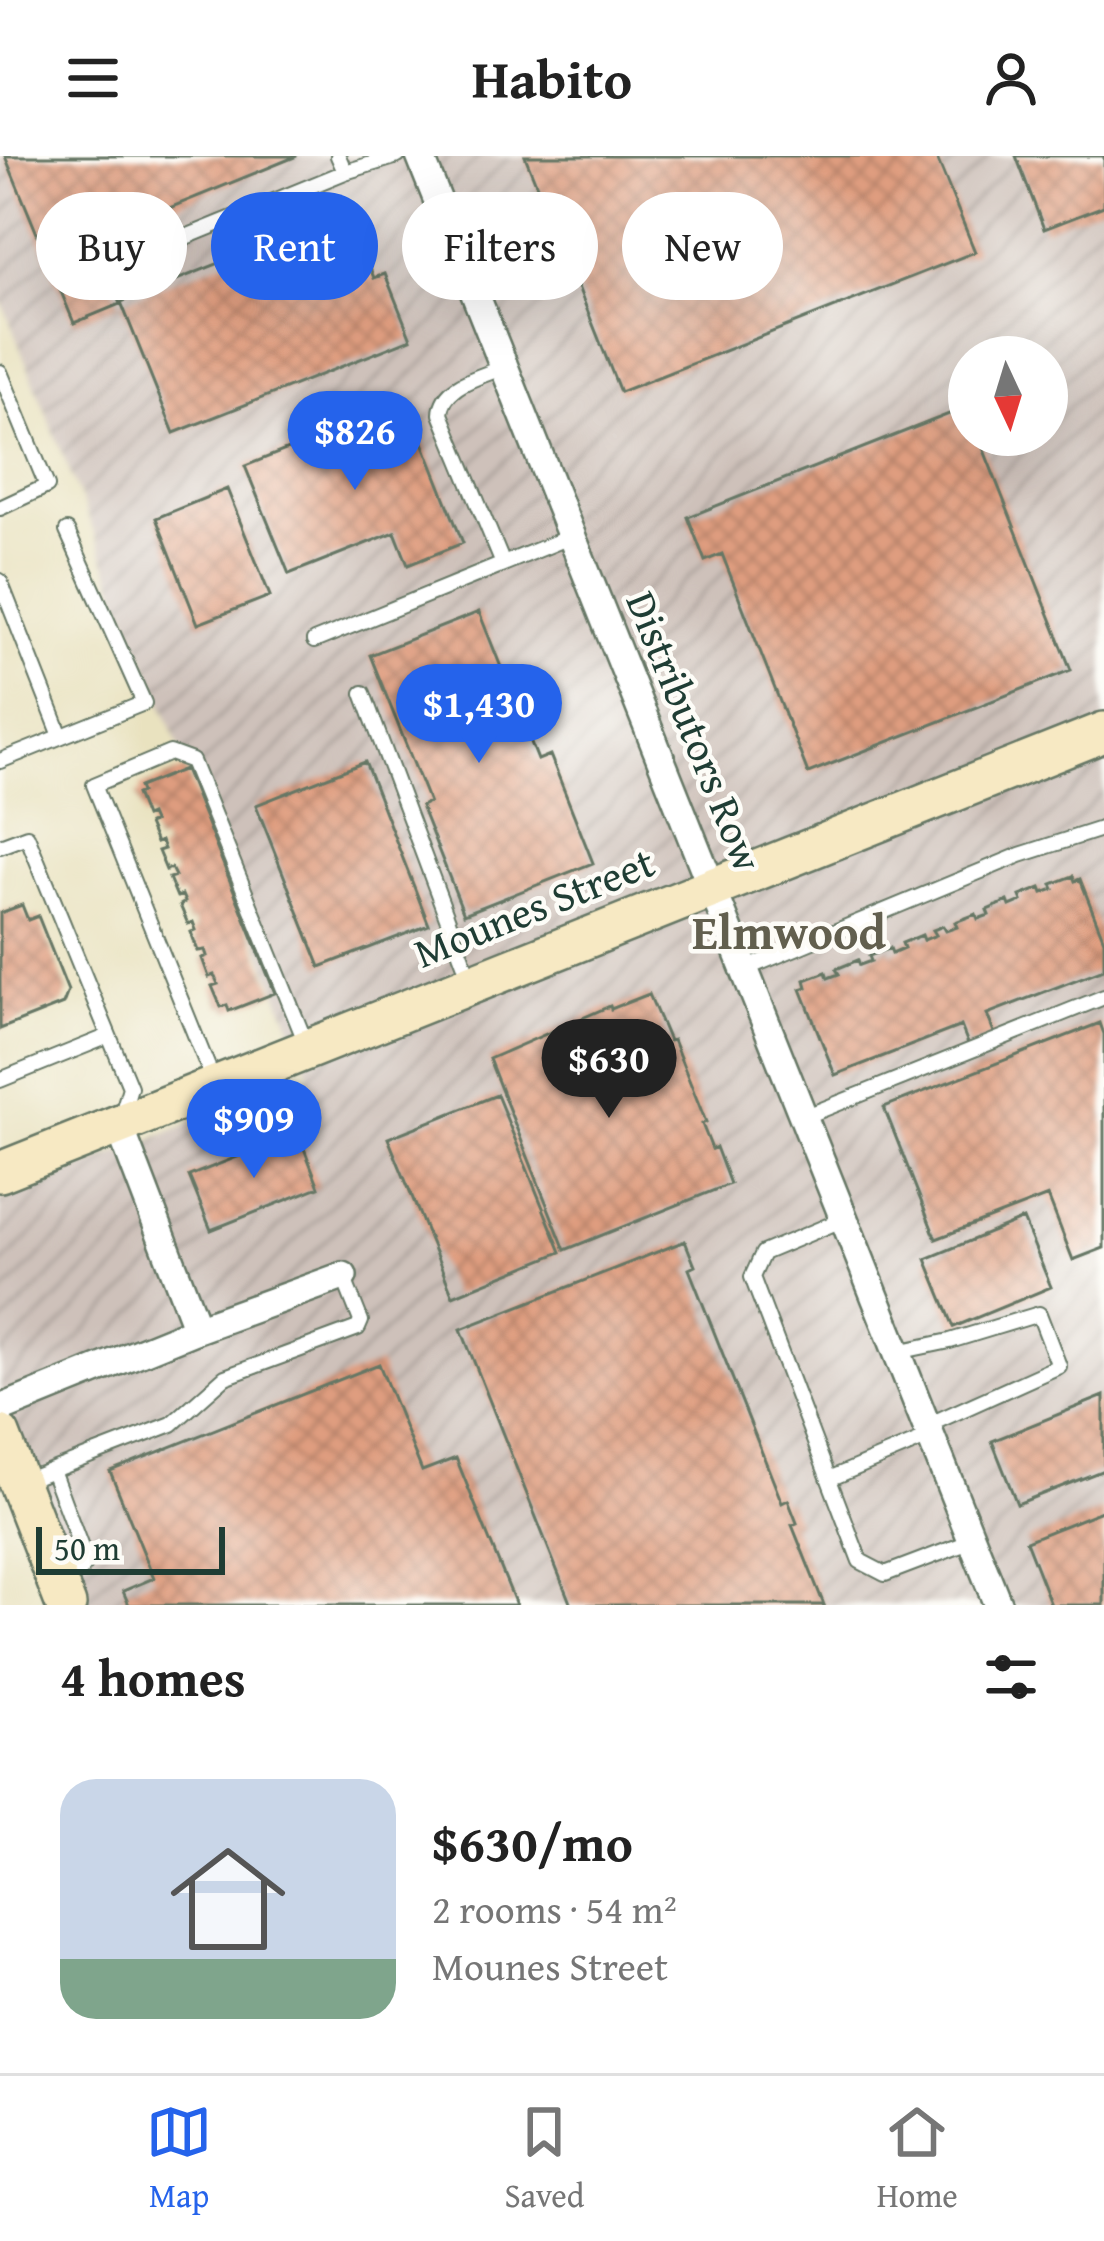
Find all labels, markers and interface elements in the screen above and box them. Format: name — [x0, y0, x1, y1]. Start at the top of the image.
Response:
text: Habito — [472, 39, 632, 118]
icon: menu — [60, 45, 126, 111]
icon: person — [978, 45, 1044, 111]
chip: Buy — [36, 192, 187, 300]
chip: Rent — [211, 192, 378, 300]
chip: Filters — [402, 192, 598, 300]
chip: New — [622, 192, 783, 300]
north arrow — [948, 336, 1068, 456]
map controls — [948, 336, 1068, 456]
pin: $826 — [284, 391, 426, 493]
text: $826 — [315, 401, 395, 458]
street label: Distributors Row — [612, 582, 779, 880]
pin: $1,430 — [381, 664, 577, 766]
text: $1,430 — [423, 674, 535, 731]
street label: Mounes Street — [405, 831, 663, 982]
district label: Elmwood — [692, 896, 887, 967]
pin: $630 — [538, 1019, 680, 1121]
text: $630 — [569, 1029, 649, 1086]
pin: $909 — [183, 1079, 325, 1181]
text: $909 — [214, 1089, 294, 1146]
scale bar — [36, 1521, 225, 1574]
text: 50 m — [54, 1524, 120, 1572]
text: 4 homes — [60, 1640, 246, 1715]
icon: filters — [978, 1644, 1044, 1710]
text: $630/mo — [432, 1805, 633, 1880]
icon: home — [156, 1827, 300, 1971]
text: 2 rooms · 54 m² — [432, 1880, 677, 1937]
text: Mounes Street — [432, 1937, 668, 1994]
tab: Map — [146, 2099, 212, 2219]
tab: Saved — [504, 2099, 584, 2219]
tab: Home — [877, 2099, 958, 2219]

